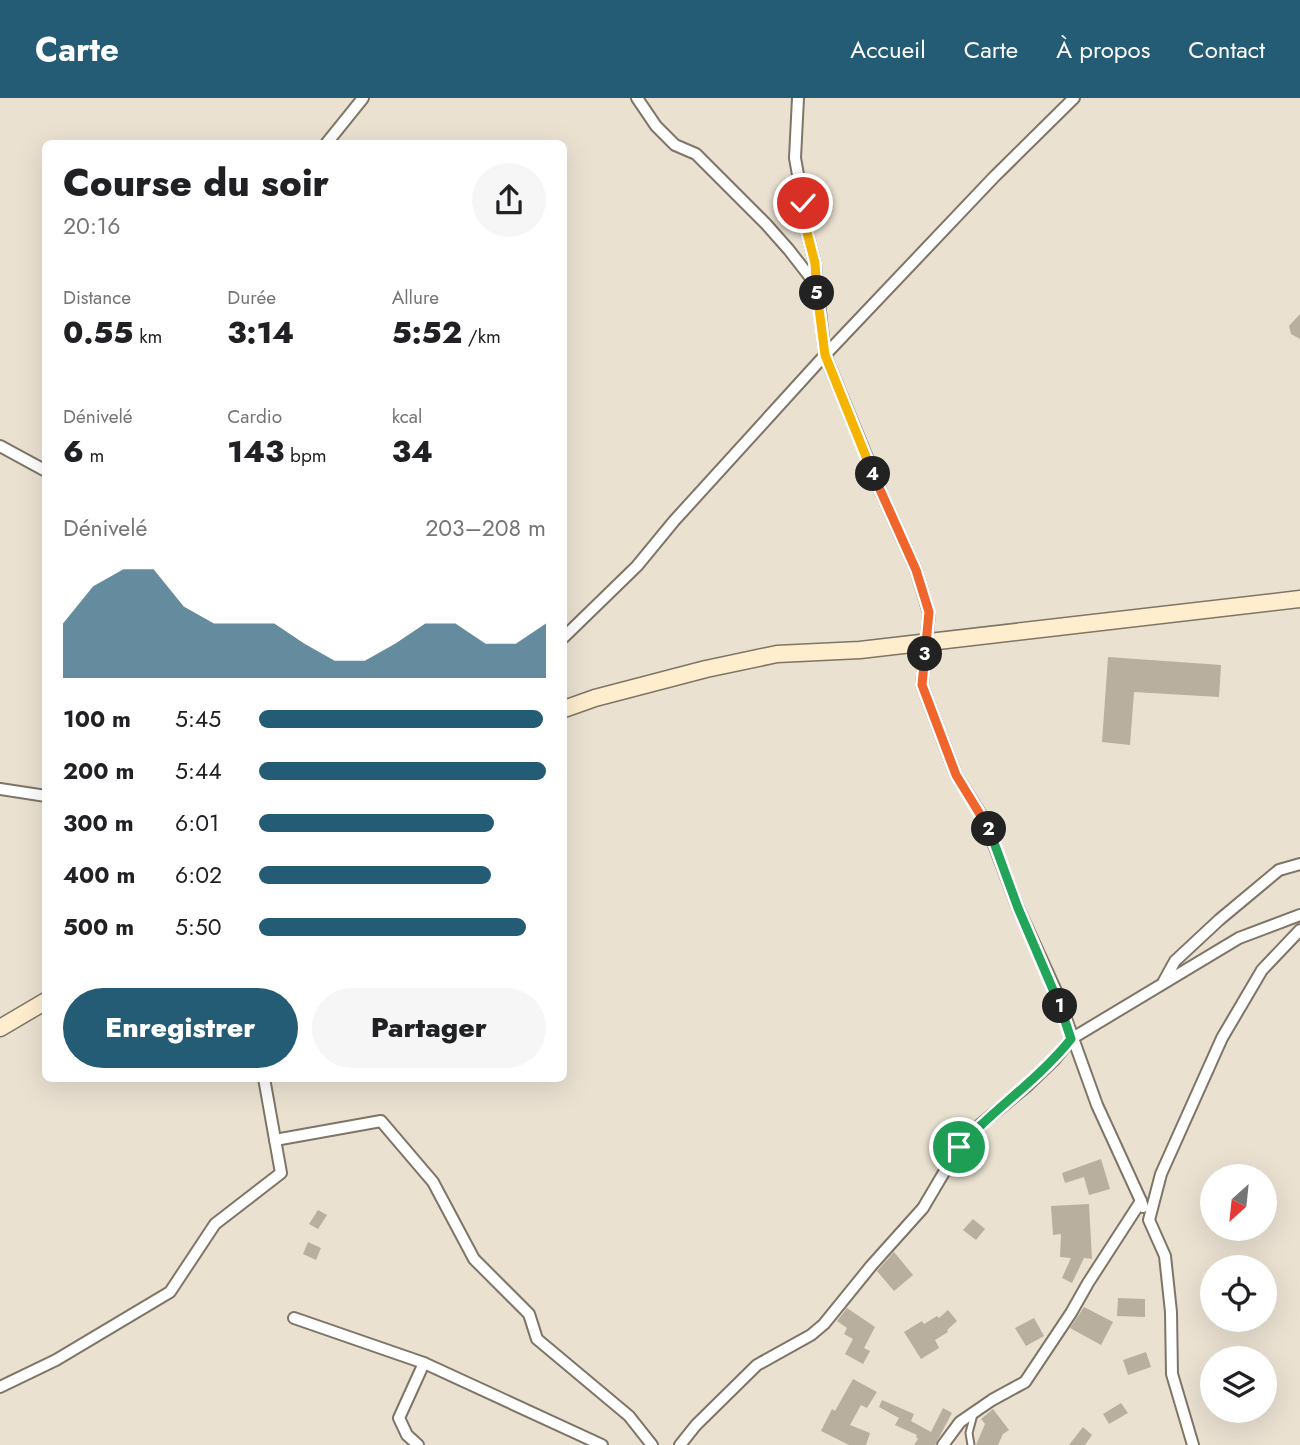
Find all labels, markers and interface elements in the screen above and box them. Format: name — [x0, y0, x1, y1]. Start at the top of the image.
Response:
text: Carte — [35, 26, 119, 73]
text: Accueil — [850, 32, 926, 67]
text: Carte — [964, 32, 1018, 67]
text: À propos — [1056, 32, 1150, 67]
text: Contact — [1188, 32, 1265, 67]
text: Course du soir — [63, 155, 329, 210]
button: share — [472, 163, 546, 237]
pin — [773, 173, 833, 233]
icon: check — [784, 184, 822, 222]
text: 20:16 — [63, 209, 120, 243]
pin: 5 — [800, 276, 834, 310]
text: 5 — [810, 279, 823, 306]
text: Distance — [63, 284, 131, 311]
text: Durée — [227, 284, 276, 311]
text: Allure — [392, 284, 439, 311]
text: 0.55 — [63, 311, 133, 354]
text: 3:14 — [227, 311, 294, 354]
text: 5:52 — [392, 311, 462, 354]
text: km — [133, 323, 162, 350]
text: /km — [462, 323, 501, 350]
text: Dénivelé — [63, 403, 133, 430]
text: Cardio — [227, 403, 282, 430]
text: kcal — [392, 403, 422, 430]
text: 6 — [63, 430, 84, 473]
text: 143 — [227, 430, 284, 473]
text: 34 — [392, 430, 433, 473]
text: m — [84, 442, 104, 469]
text: bpm — [284, 442, 327, 469]
pin: 4 — [856, 456, 890, 492]
text: 4 — [866, 460, 879, 487]
text: Dénivelé — [63, 511, 147, 545]
text: 203–208 m — [425, 511, 546, 545]
pin: 3 — [908, 636, 942, 672]
text: 3 — [919, 640, 930, 667]
text: 100 m — [63, 702, 131, 736]
text: 5:45 — [175, 702, 221, 736]
text: 200 m — [63, 754, 134, 788]
text: 5:44 — [175, 754, 222, 788]
text: 300 m — [63, 806, 134, 840]
text: 6:01 — [175, 806, 219, 840]
pin: 2 — [972, 812, 1006, 846]
text: 2 — [982, 815, 995, 842]
text: 400 m — [63, 858, 135, 892]
text: 6:02 — [175, 858, 222, 892]
text: 500 m — [63, 910, 134, 944]
text: 5:50 — [175, 910, 222, 944]
button: Enregistrer — [63, 988, 298, 1068]
button: Partager — [312, 988, 546, 1068]
pin: 1 — [1042, 988, 1078, 1024]
text: 1 — [1055, 992, 1064, 1019]
pin — [929, 1117, 989, 1177]
icon: arrive — [940, 1128, 978, 1166]
north arrow — [1200, 1164, 1278, 1241]
map controls — [1200, 1164, 1277, 1423]
button: locate — [1200, 1255, 1277, 1332]
button: layers — [1200, 1346, 1277, 1423]

